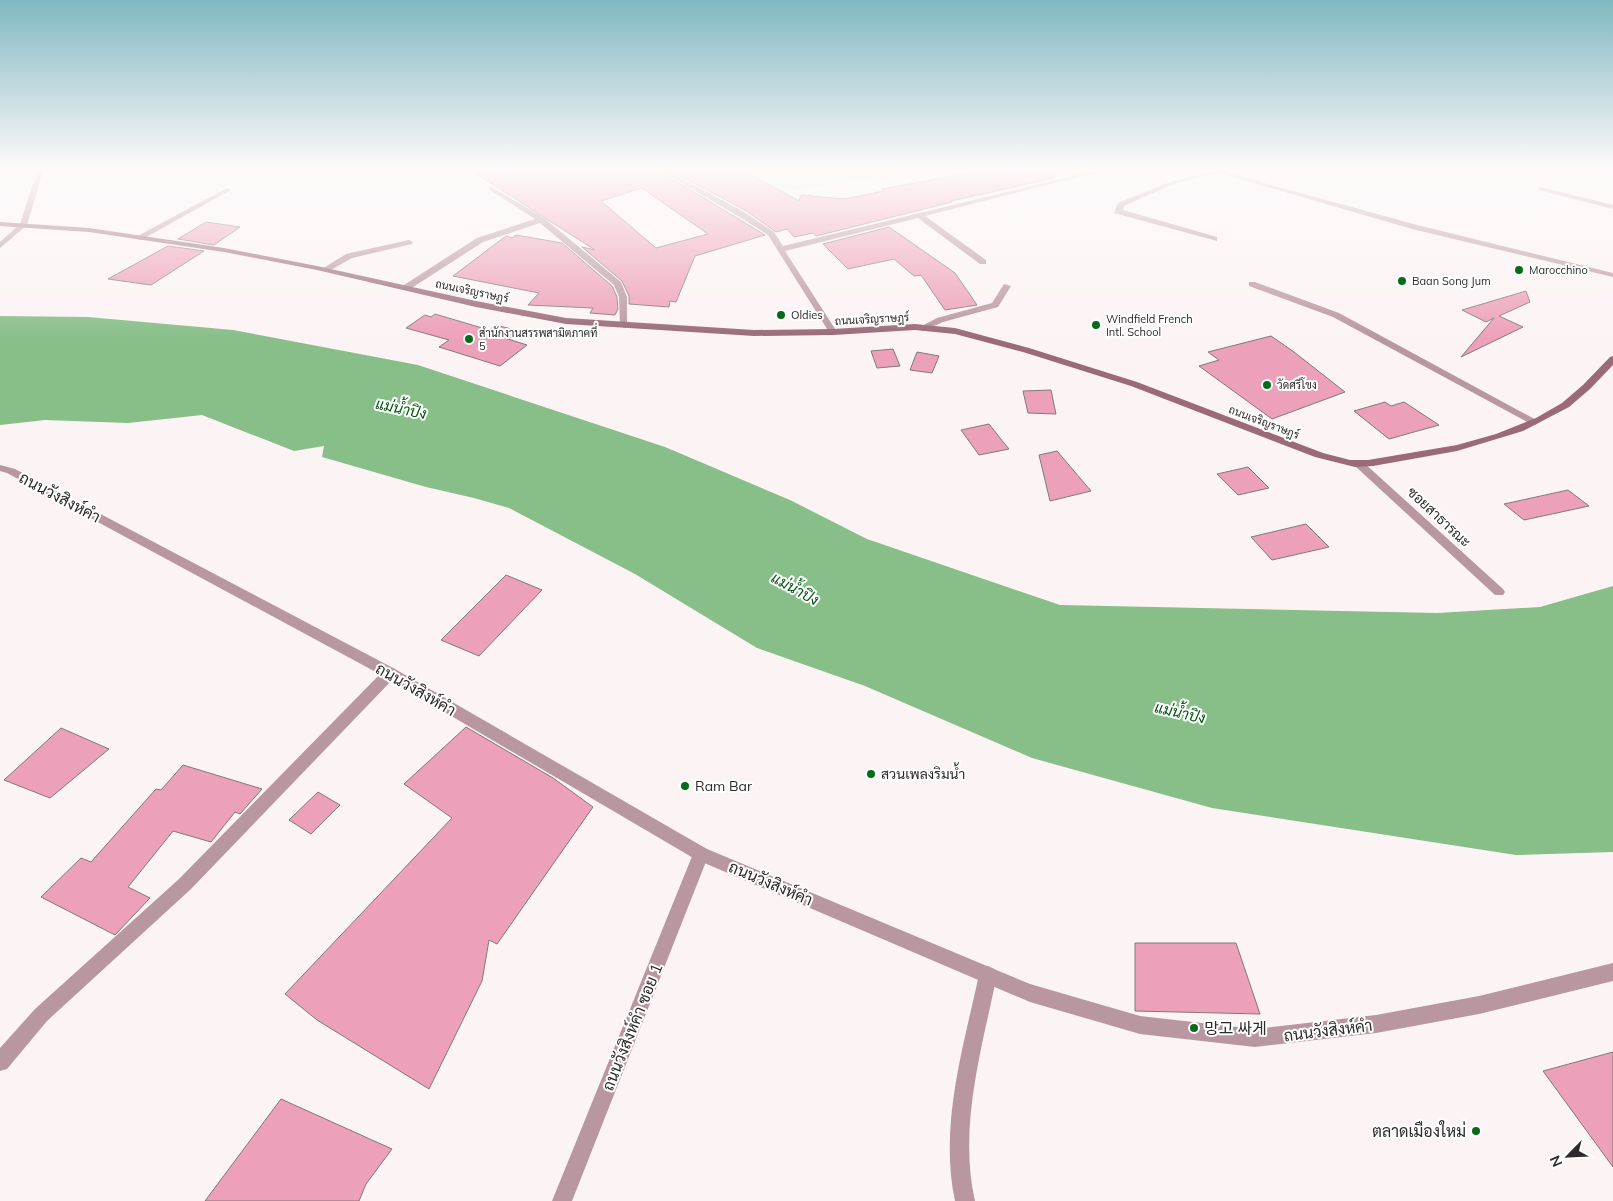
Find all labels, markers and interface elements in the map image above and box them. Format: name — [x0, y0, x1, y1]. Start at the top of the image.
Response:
place label: Marocchino — [1529, 263, 1588, 277]
marker: Marocchino — [1513, 264, 1525, 276]
place label: Baan Song Jum — [1412, 274, 1491, 288]
street label: ถนนเจริญราษฎร์ — [434, 275, 510, 307]
marker: Baan Song Jum — [1396, 275, 1408, 287]
place label: Oldies — [791, 308, 823, 322]
marker: Oldies — [775, 309, 787, 321]
street label: ถนนเจริญราษฎร์ — [834, 309, 910, 329]
place label: Windfield French Intl. School — [1106, 312, 1193, 339]
marker: Windfield French Intl. School — [1090, 319, 1102, 331]
place label: สำนักงานสรรพสามิตภาคที่ 5 — [479, 322, 597, 353]
marker: สำนักงานสรรพสามิตภาคที่ 5 — [463, 333, 475, 345]
place label: วัดศรีโขง — [1277, 377, 1317, 392]
marker: วัดศรีโขง — [1261, 379, 1273, 391]
water label: แม่น้ำปิง — [374, 391, 429, 423]
street label: ถนนเจริญราษฎร์ — [1226, 401, 1302, 443]
street label: ถนนวังสิงห์คำ — [16, 465, 105, 527]
street label: ซอยสาธารณะ — [1404, 483, 1474, 551]
water label: แม่น้ำปิง — [768, 565, 824, 609]
street label: ถนนวังสิงห์คำ — [372, 656, 461, 720]
water label: แม่น้ำปิง — [1153, 695, 1208, 728]
place label: สวนเพลงริมน้ำ — [881, 762, 965, 783]
marker: สวนเพลงริมน้ำ — [865, 768, 877, 780]
place label: Ram Bar — [695, 777, 753, 795]
marker: Ram Bar — [679, 780, 691, 792]
street label: ถนนวังสิงห์คำ — [726, 855, 817, 910]
street label: ถนนวังสิงห์คำ ซอย 1 — [595, 960, 667, 1094]
street label: ถนนวังสิงห์คำ — [1282, 1013, 1374, 1045]
place label: 망고 싸게 — [1204, 1018, 1267, 1038]
marker: 망고 싸게 — [1188, 1022, 1200, 1034]
place label: ตลาดเมืองใหม่ — [1372, 1120, 1466, 1141]
marker: ตลาดเมืองใหม่ — [1470, 1125, 1482, 1137]
north arrow — [1543, 1131, 1593, 1181]
text: N — [1546, 1153, 1566, 1170]

